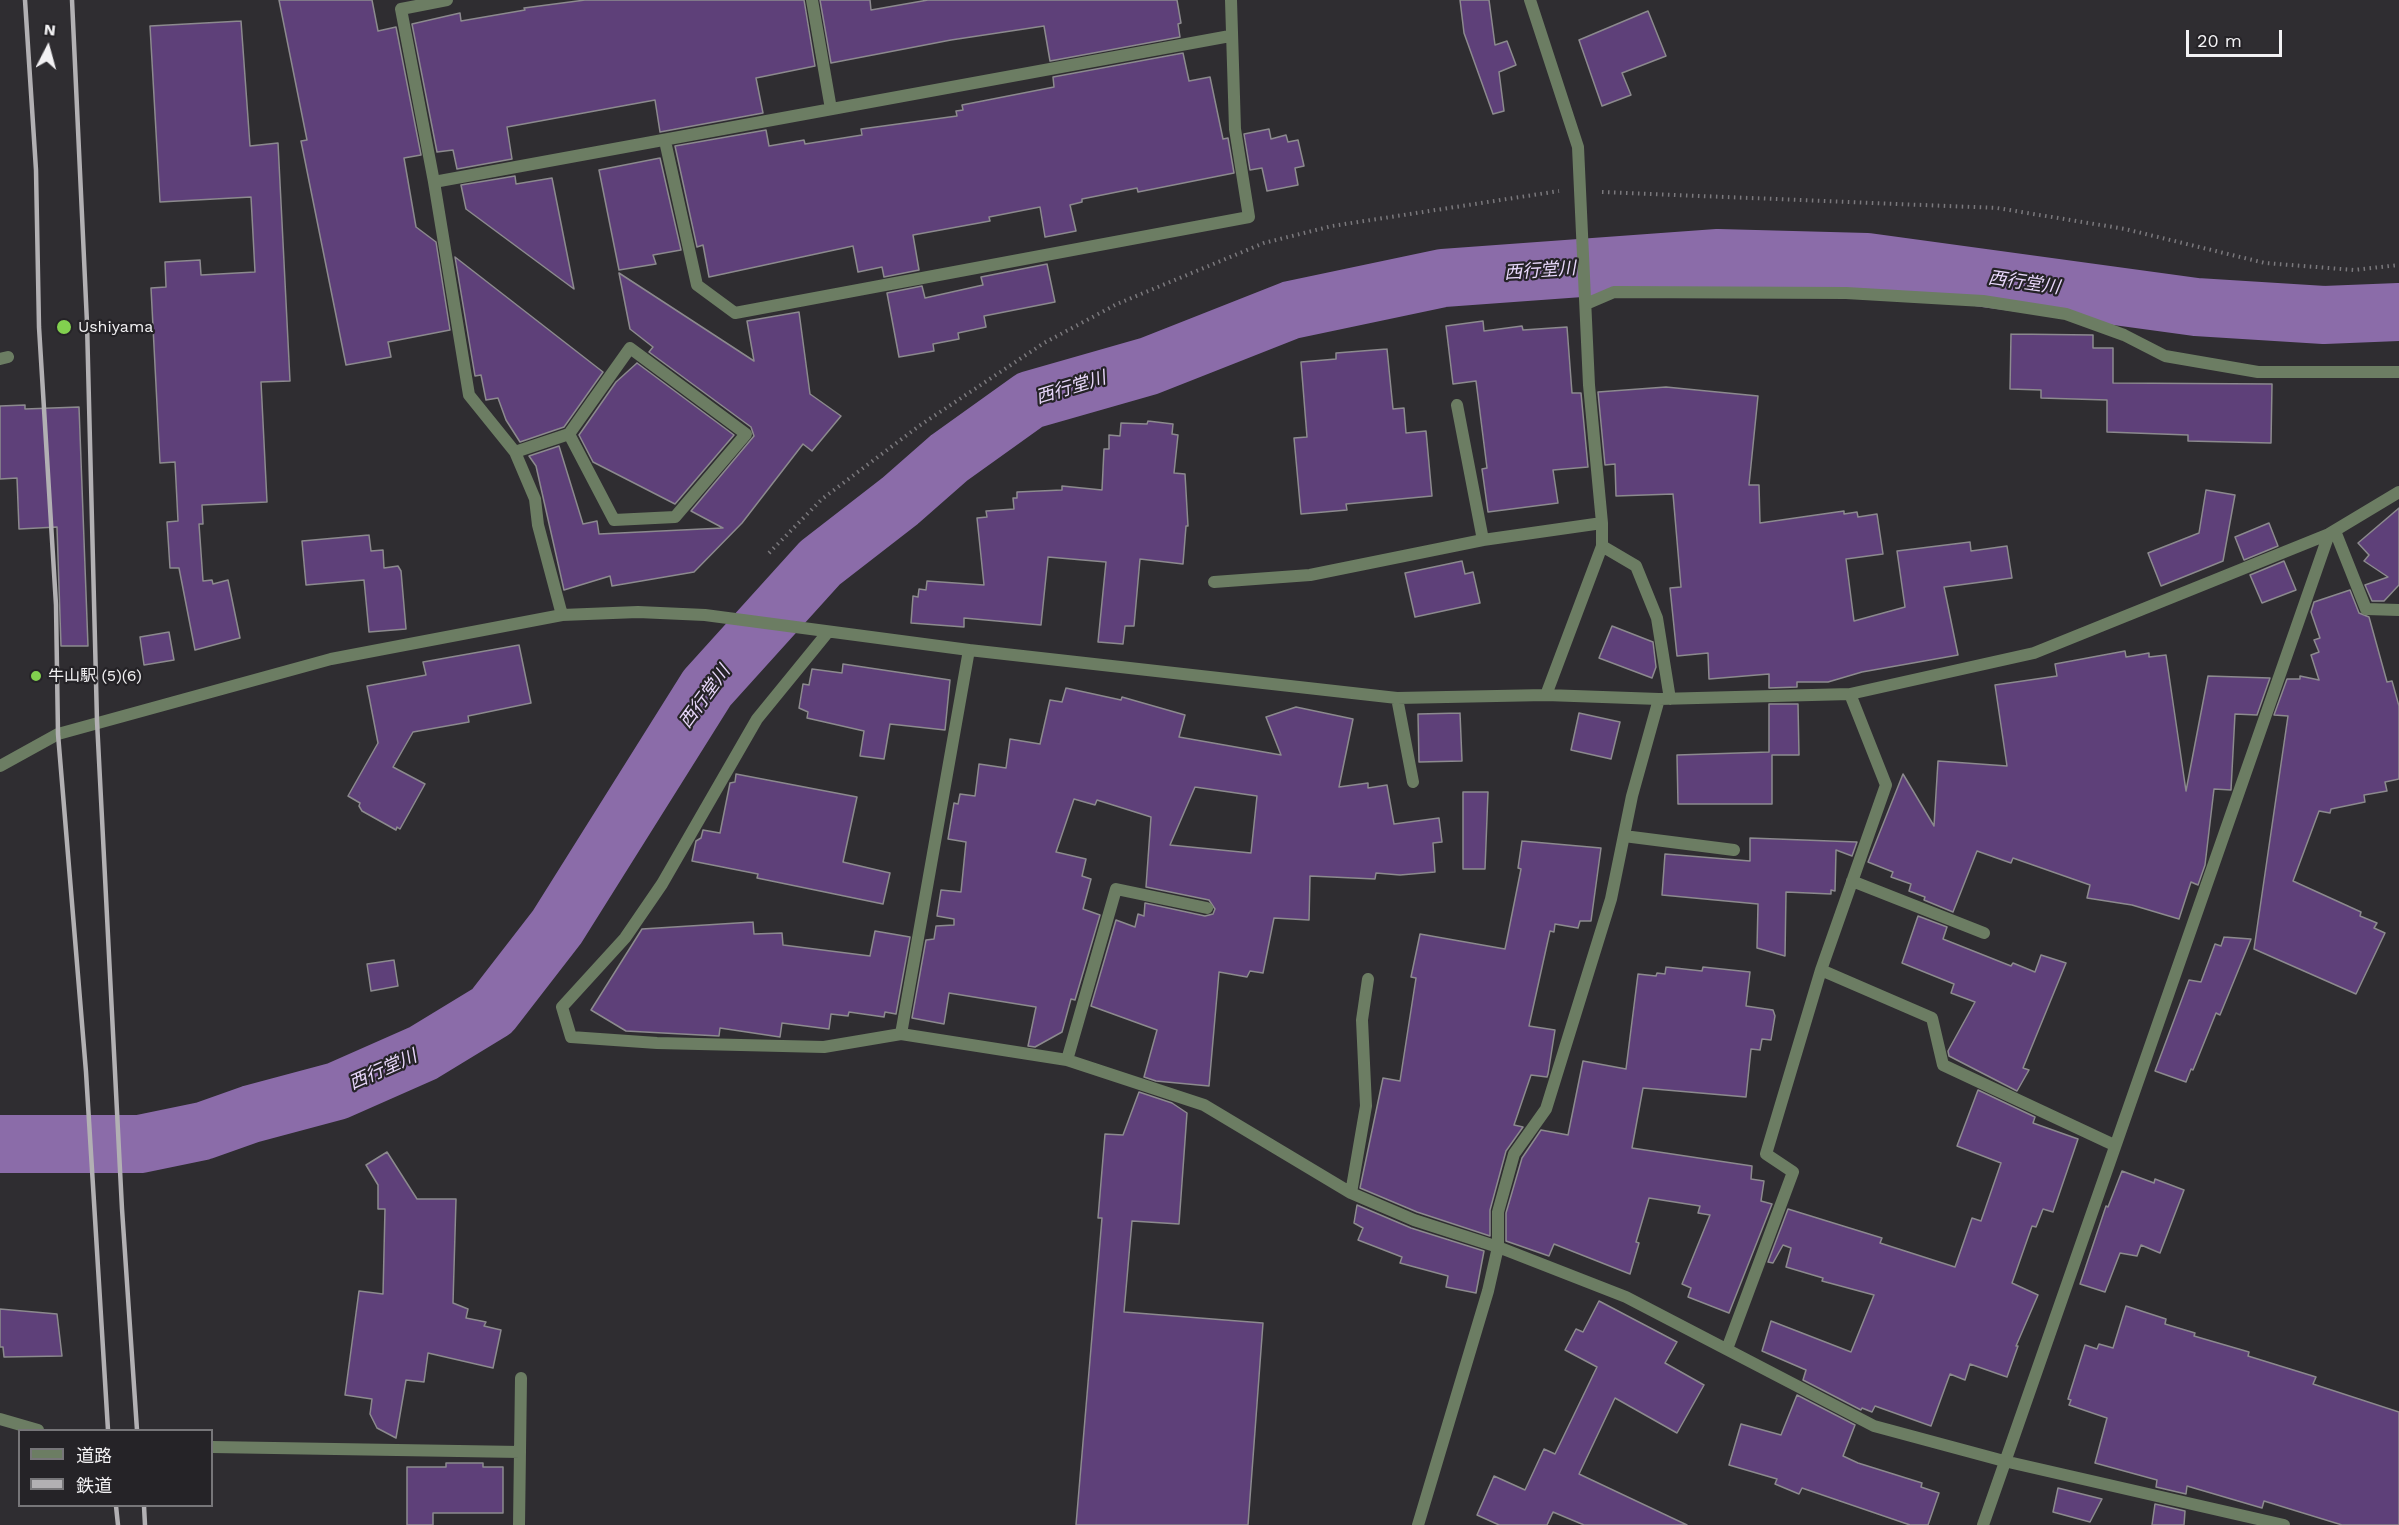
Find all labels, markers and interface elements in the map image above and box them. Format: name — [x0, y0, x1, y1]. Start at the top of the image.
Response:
north arrow — [18, 18, 78, 78]
scale bar — [2189, 18, 2285, 56]
text: N — [43, 20, 57, 40]
text: 20 m — [2197, 30, 2242, 51]
water label: 西行堂川 — [1503, 258, 1577, 284]
water label: 西行堂川 — [1987, 267, 2061, 299]
place label: Ushiyama — [78, 317, 153, 337]
marker: Ushiyama — [55, 318, 73, 336]
water label: 西行堂川 — [1033, 367, 1109, 409]
water label: 西行堂川 — [675, 662, 735, 732]
place label: 牛山駅 (5)(6) — [48, 666, 142, 686]
marker: 牛山駅 (5)(6) — [29, 669, 43, 683]
water label: 西行堂川 — [346, 1045, 420, 1095]
legend — [18, 1429, 213, 1507]
text: 道路 — [76, 1445, 112, 1466]
text: 鉄道 — [76, 1475, 112, 1496]

